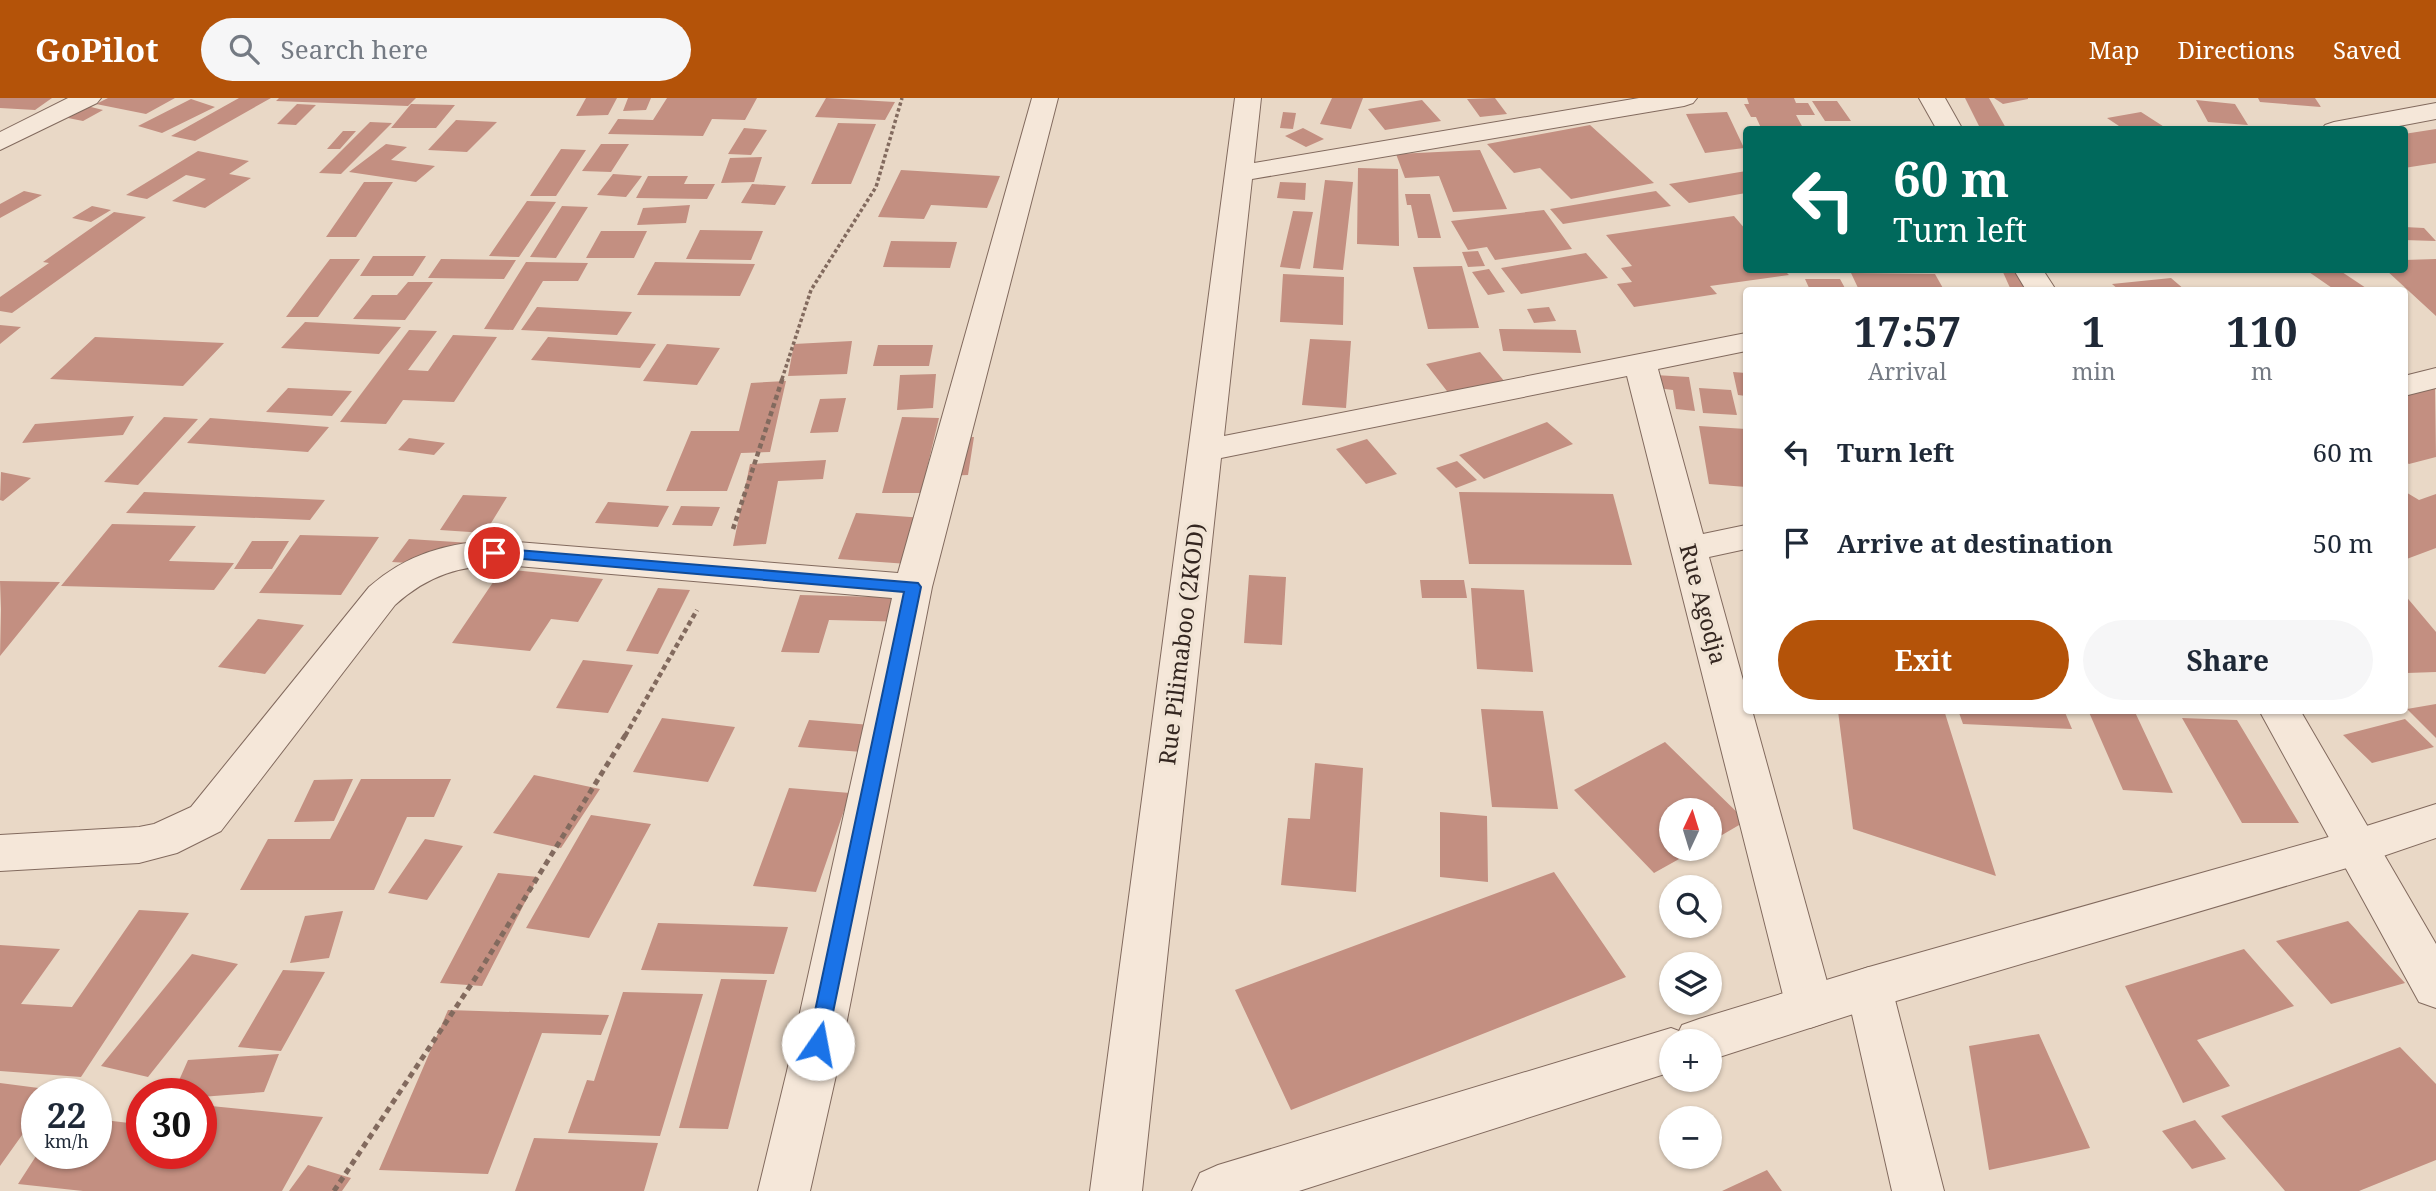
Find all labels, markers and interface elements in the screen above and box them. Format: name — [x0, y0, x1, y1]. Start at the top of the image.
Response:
search box — [201, 18, 691, 81]
text: GoPilot — [35, 27, 159, 72]
icon: search — [225, 30, 263, 68]
text: Search here — [281, 31, 428, 67]
text: Map — [2089, 33, 2140, 66]
text: Directions — [2178, 33, 2295, 66]
text: Saved — [2333, 33, 2401, 66]
text: 60 m — [1893, 145, 2009, 211]
icon: left — [1778, 154, 1869, 245]
text: Turn left — [1893, 208, 2027, 251]
text: 17:57 — [1854, 302, 1961, 359]
text: 1 — [2082, 302, 2106, 359]
text: 110 — [2226, 302, 2297, 359]
text: Arrival — [1868, 355, 1947, 387]
text: min — [2072, 355, 2116, 387]
text: m — [2251, 355, 2273, 387]
icon: left — [1778, 433, 1816, 471]
text: Turn left — [1837, 434, 1954, 470]
text: 60 m — [2313, 434, 2373, 470]
street label: Rue Pilimaboo (2KOD) — [1150, 521, 1212, 767]
pin — [464, 523, 524, 583]
icon: arrive — [1778, 524, 1816, 562]
text: Arrive at destination — [1837, 525, 2113, 561]
text: 50 m — [2313, 525, 2373, 561]
icon: arrive — [475, 534, 513, 572]
street label: Rue Agodja — [1673, 540, 1735, 667]
button: Exit — [1778, 620, 2069, 700]
button: Share — [2083, 620, 2373, 700]
north arrow — [1659, 798, 1722, 861]
map controls — [1659, 798, 1722, 1169]
button: search — [1659, 875, 1722, 938]
button: layers — [1659, 952, 1722, 1015]
position arrow — [781, 1007, 855, 1081]
button: + — [1659, 1029, 1722, 1092]
speed limit sign: 30 — [126, 1078, 217, 1169]
text: 22 — [47, 1091, 86, 1138]
button: − — [1659, 1106, 1722, 1169]
text: km/h — [44, 1129, 89, 1153]

